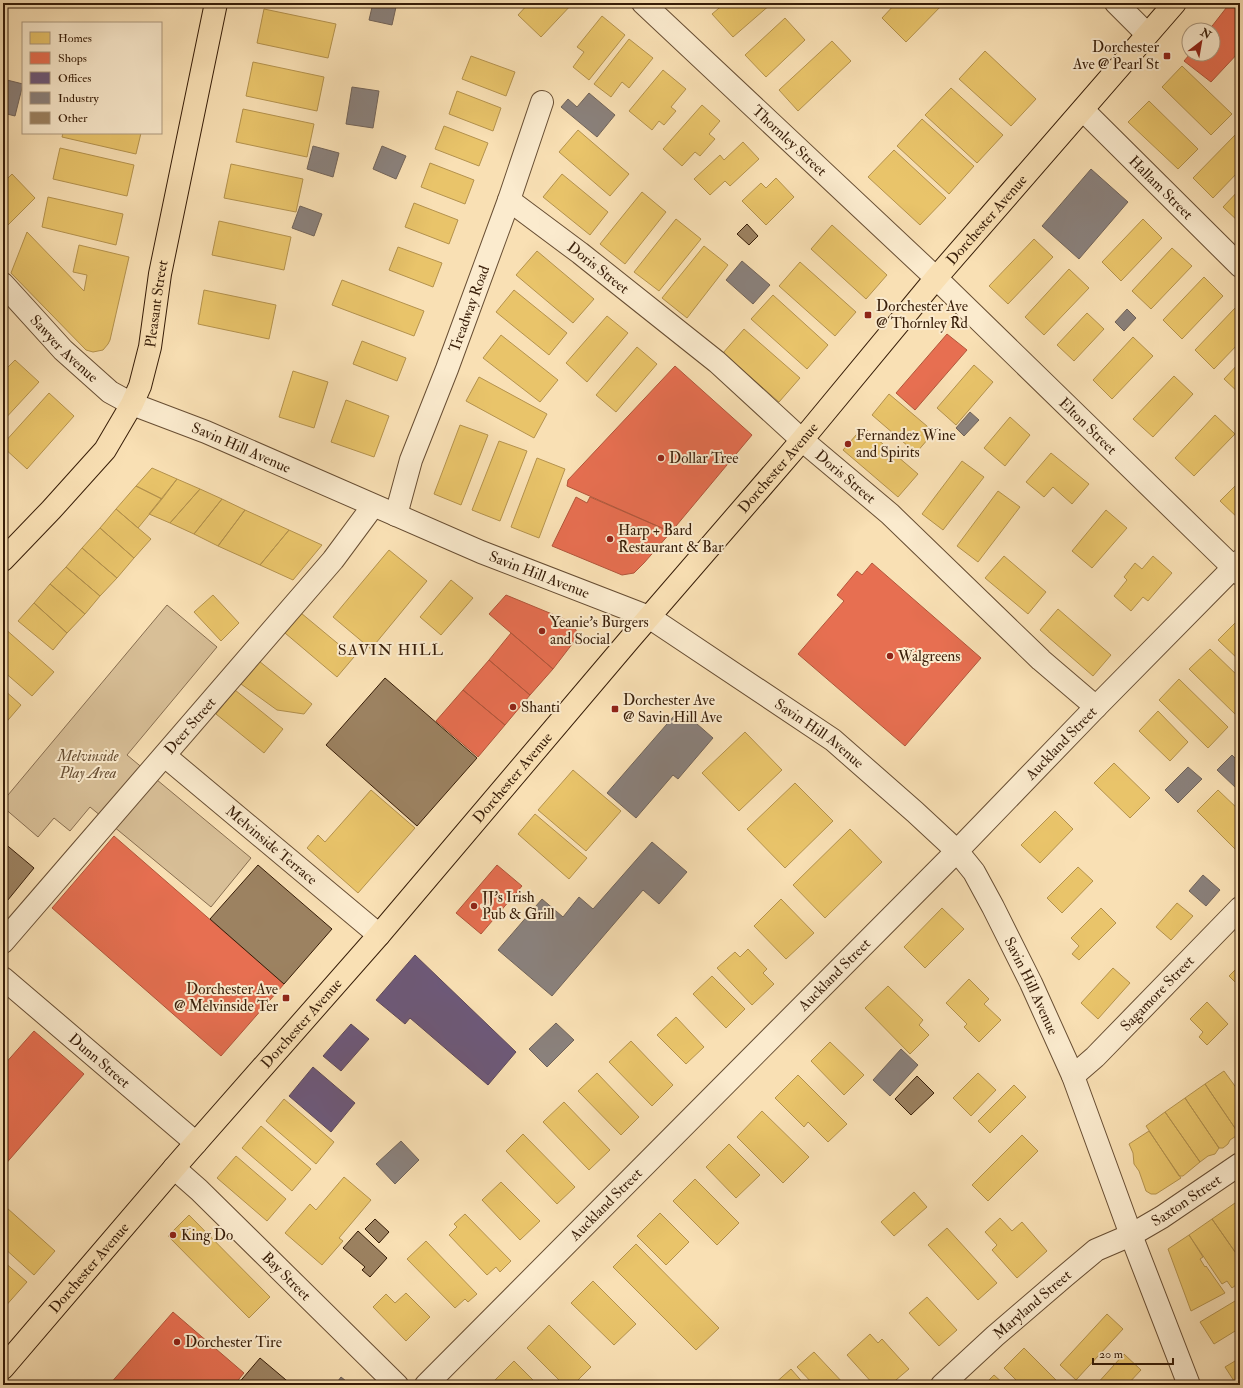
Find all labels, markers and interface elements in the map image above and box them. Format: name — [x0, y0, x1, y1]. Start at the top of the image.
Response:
legend — [22, 22, 162, 134]
north arrow — [1181, 22, 1221, 62]
text: N — [1197, 25, 1214, 43]
text: Homes — [58, 31, 92, 46]
place label: Dorchester Ave @ Pearl St — [1072, 38, 1159, 74]
text: Shops — [58, 51, 87, 66]
marker: Dorchester Ave @ Pearl St — [1162, 51, 1172, 61]
text: Offices — [58, 71, 91, 86]
text: Industry — [58, 91, 100, 106]
street label: Thornley Street — [748, 101, 831, 180]
text: Other — [58, 111, 88, 126]
street label: Hallam Street — [1125, 151, 1197, 224]
street label: Dorchester Avenue — [942, 171, 1031, 269]
street label: Doris Street — [564, 237, 633, 298]
street label: Pleasant Street — [141, 258, 172, 349]
street label: Treadway Road — [444, 262, 494, 355]
place label: Dorchester Ave @ Thornley Rd — [876, 297, 969, 333]
marker: Dorchester Ave @ Thornley Rd — [863, 310, 873, 320]
street label: Sawyer Avenue — [26, 311, 102, 386]
street label: Elton Street — [1055, 393, 1121, 459]
street label: Savin Hill Avenue — [189, 418, 294, 477]
street label: Dorchester Avenue — [734, 418, 822, 517]
place label: Fernandez Wine and Spirits — [856, 426, 956, 463]
marker: Fernandez Wine and Spirits — [843, 439, 853, 449]
street label: Doris Street — [811, 446, 880, 508]
place label: Dollar Tree — [669, 449, 739, 468]
marker: Dollar Tree — [656, 453, 666, 463]
place label: Harp + Bard Restaurant & Bar — [618, 521, 724, 557]
marker: Harp + Bard Restaurant & Bar — [605, 534, 615, 544]
street label: Savin Hill Avenue — [486, 547, 592, 603]
place label: Yeanie's Burgers and Social — [550, 613, 649, 649]
marker: Yeanie's Burgers and Social — [537, 626, 547, 636]
district label: SAVIN HILL — [338, 640, 444, 660]
place label: Walgreens — [897, 647, 960, 666]
marker: Walgreens — [885, 651, 895, 661]
place label: Dorchester Ave @ Savin Hill Ave — [623, 691, 722, 727]
street label: Deer Street — [160, 693, 220, 758]
street label: Savin Hill Avenue — [771, 694, 868, 772]
place label: Shanti — [521, 698, 560, 717]
marker: Shanti — [508, 702, 518, 712]
street label: Auckland Street — [1021, 702, 1101, 785]
marker: Dorchester Ave @ Savin Hill Ave — [610, 704, 620, 714]
street label: Dorchester Avenue — [469, 728, 557, 827]
park label: Melvinside Play Area — [57, 747, 119, 783]
street label: Melvinside Terrace — [222, 801, 321, 889]
place label: JJ's Irish Pub & Grill — [481, 888, 555, 924]
marker: JJ's Irish Pub & Grill — [469, 901, 479, 911]
street label: Auckland Street — [793, 934, 875, 1016]
street label: Savin Hill Avenue — [1000, 934, 1063, 1038]
street label: Sagamore Street — [1116, 951, 1198, 1035]
street label: Dorchester Avenue — [257, 974, 346, 1072]
place label: Dorchester Ave @ Melvinside Ter — [174, 980, 278, 1016]
marker: Dorchester Ave @ Melvinside Ter — [281, 993, 291, 1003]
street label: Dunn Street — [65, 1029, 134, 1092]
street label: Auckland Street — [565, 1164, 646, 1245]
street label: Saxton Street — [1148, 1170, 1225, 1231]
street label: Dorchester Avenue — [45, 1218, 133, 1317]
place label: King Do — [181, 1226, 233, 1245]
marker: King Do — [168, 1230, 178, 1240]
street label: Bay Street — [258, 1248, 315, 1305]
street label: Maryland Street — [989, 1265, 1075, 1343]
place label: Dorchester Tire — [185, 1333, 282, 1352]
marker: Dorchester Tire — [172, 1337, 182, 1347]
scale bar — [1093, 1340, 1173, 1366]
text: 20 m — [1099, 1347, 1124, 1362]

